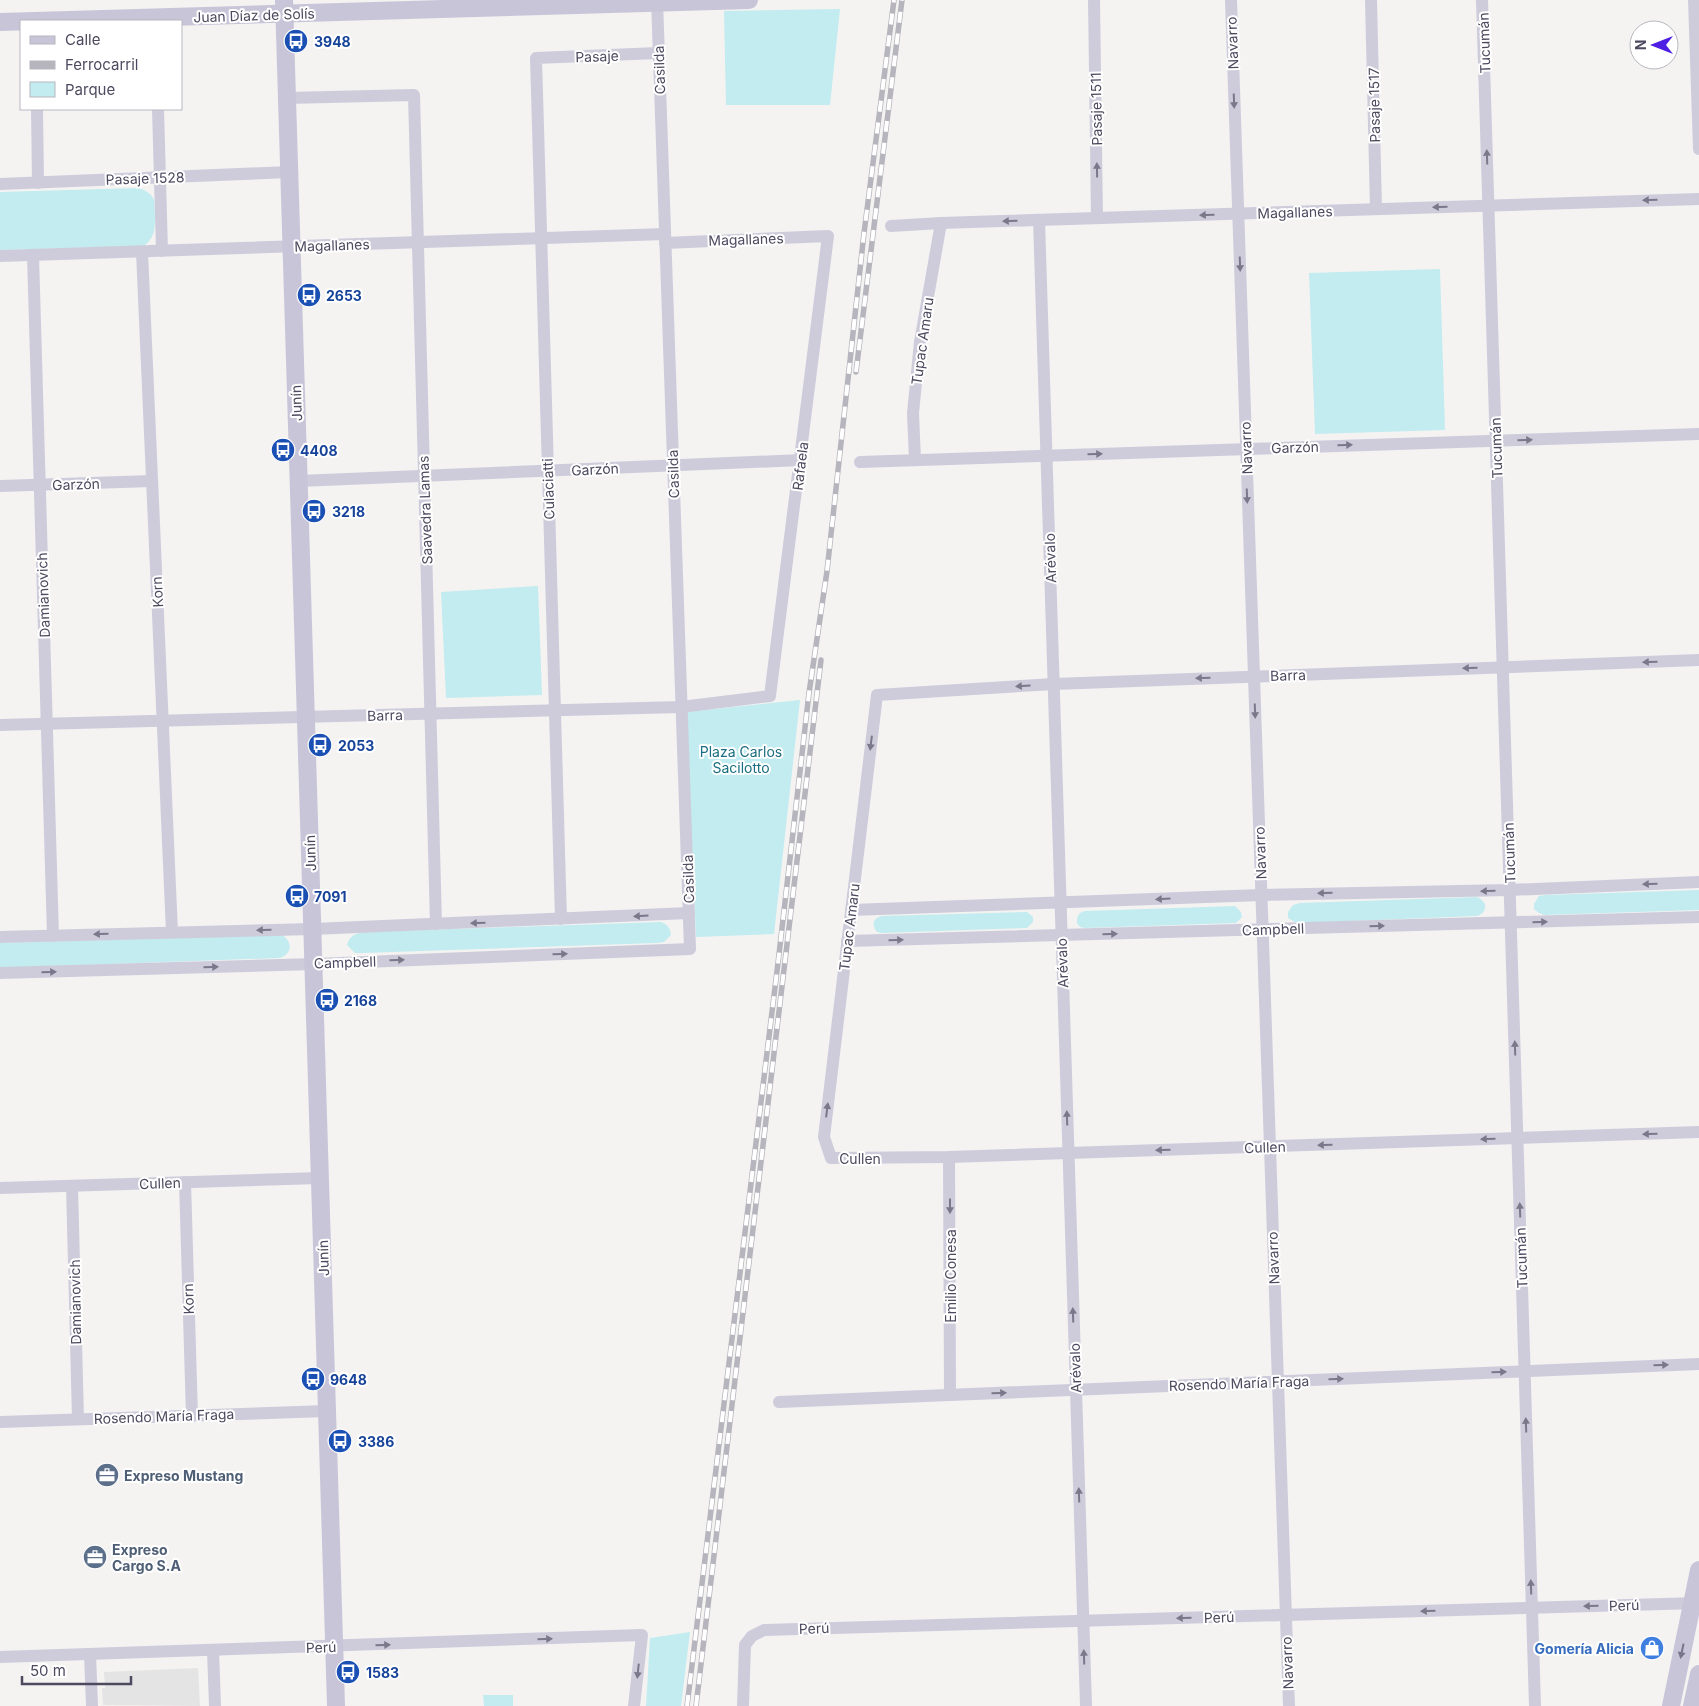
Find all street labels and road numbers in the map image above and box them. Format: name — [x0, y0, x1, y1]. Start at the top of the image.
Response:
street label: Juan Díaz de Solís — [193, 4, 315, 26]
street label: Tucumán — [1474, 12, 1494, 74]
street label: Navarro — [1223, 16, 1241, 70]
street label: Casilda — [650, 45, 668, 95]
street label: Pasaje — [575, 47, 619, 65]
street label: Pasaje 1517 — [1365, 67, 1383, 143]
street label: Pasaje 1511 — [1087, 72, 1105, 146]
street label: Pasaje 1528 — [105, 168, 185, 188]
street label: Magallanes — [1257, 202, 1333, 222]
street label: Magallanes — [708, 229, 784, 249]
street label: Magallanes — [294, 235, 370, 255]
street label: Tupac Amaru — [907, 296, 937, 386]
street label: Junín — [287, 385, 305, 421]
street label: Tucumán — [1486, 417, 1506, 479]
street label: Navarro — [1237, 421, 1255, 475]
street label: Garzón — [1271, 438, 1319, 456]
street label: Rafaela — [789, 441, 811, 491]
street label: Casilda — [664, 449, 682, 499]
street label: Saavedra Lamas — [415, 455, 435, 565]
street label: Culaciatti — [538, 458, 558, 520]
street label: Garzón — [571, 459, 619, 479]
street label: Garzón — [52, 475, 100, 493]
street label: Arévalo — [1041, 533, 1059, 583]
street label: Damianovich — [33, 552, 53, 638]
street label: Korn — [148, 576, 166, 608]
street label: Barra — [1270, 666, 1306, 684]
street label: Barra — [367, 706, 403, 724]
street label: Tucumán — [1499, 822, 1519, 884]
street label: Navarro — [1251, 826, 1269, 880]
street label: Junín — [301, 835, 319, 871]
street label: Casilda — [679, 854, 697, 904]
street label: Tupac Amaru — [835, 882, 863, 972]
street label: Campbell — [1241, 919, 1305, 939]
street label: Arévalo — [1053, 938, 1071, 988]
street label: Campbell — [313, 952, 377, 972]
street label: Cullen — [1244, 1138, 1286, 1156]
street label: Cullen — [839, 1150, 881, 1167]
street label: Cullen — [139, 1174, 181, 1192]
street label: Tucumán — [1511, 1227, 1531, 1289]
street label: Emilio Conesa — [942, 1229, 959, 1323]
street label: Navarro — [1264, 1231, 1282, 1285]
street label: Junín — [314, 1240, 332, 1276]
street label: Damianovich — [66, 1259, 84, 1345]
street label: Korn — [179, 1283, 197, 1315]
street label: Arévalo — [1066, 1343, 1084, 1393]
street label: Rosendo María Fraga — [1168, 1372, 1310, 1394]
street label: Rosendo María Fraga — [93, 1405, 235, 1427]
street label: Perú — [1608, 1596, 1640, 1614]
street label: Perú — [1203, 1608, 1235, 1626]
street label: Perú — [798, 1619, 830, 1637]
street label: Navarro — [1278, 1636, 1296, 1690]
street label: Perú — [305, 1638, 337, 1656]

